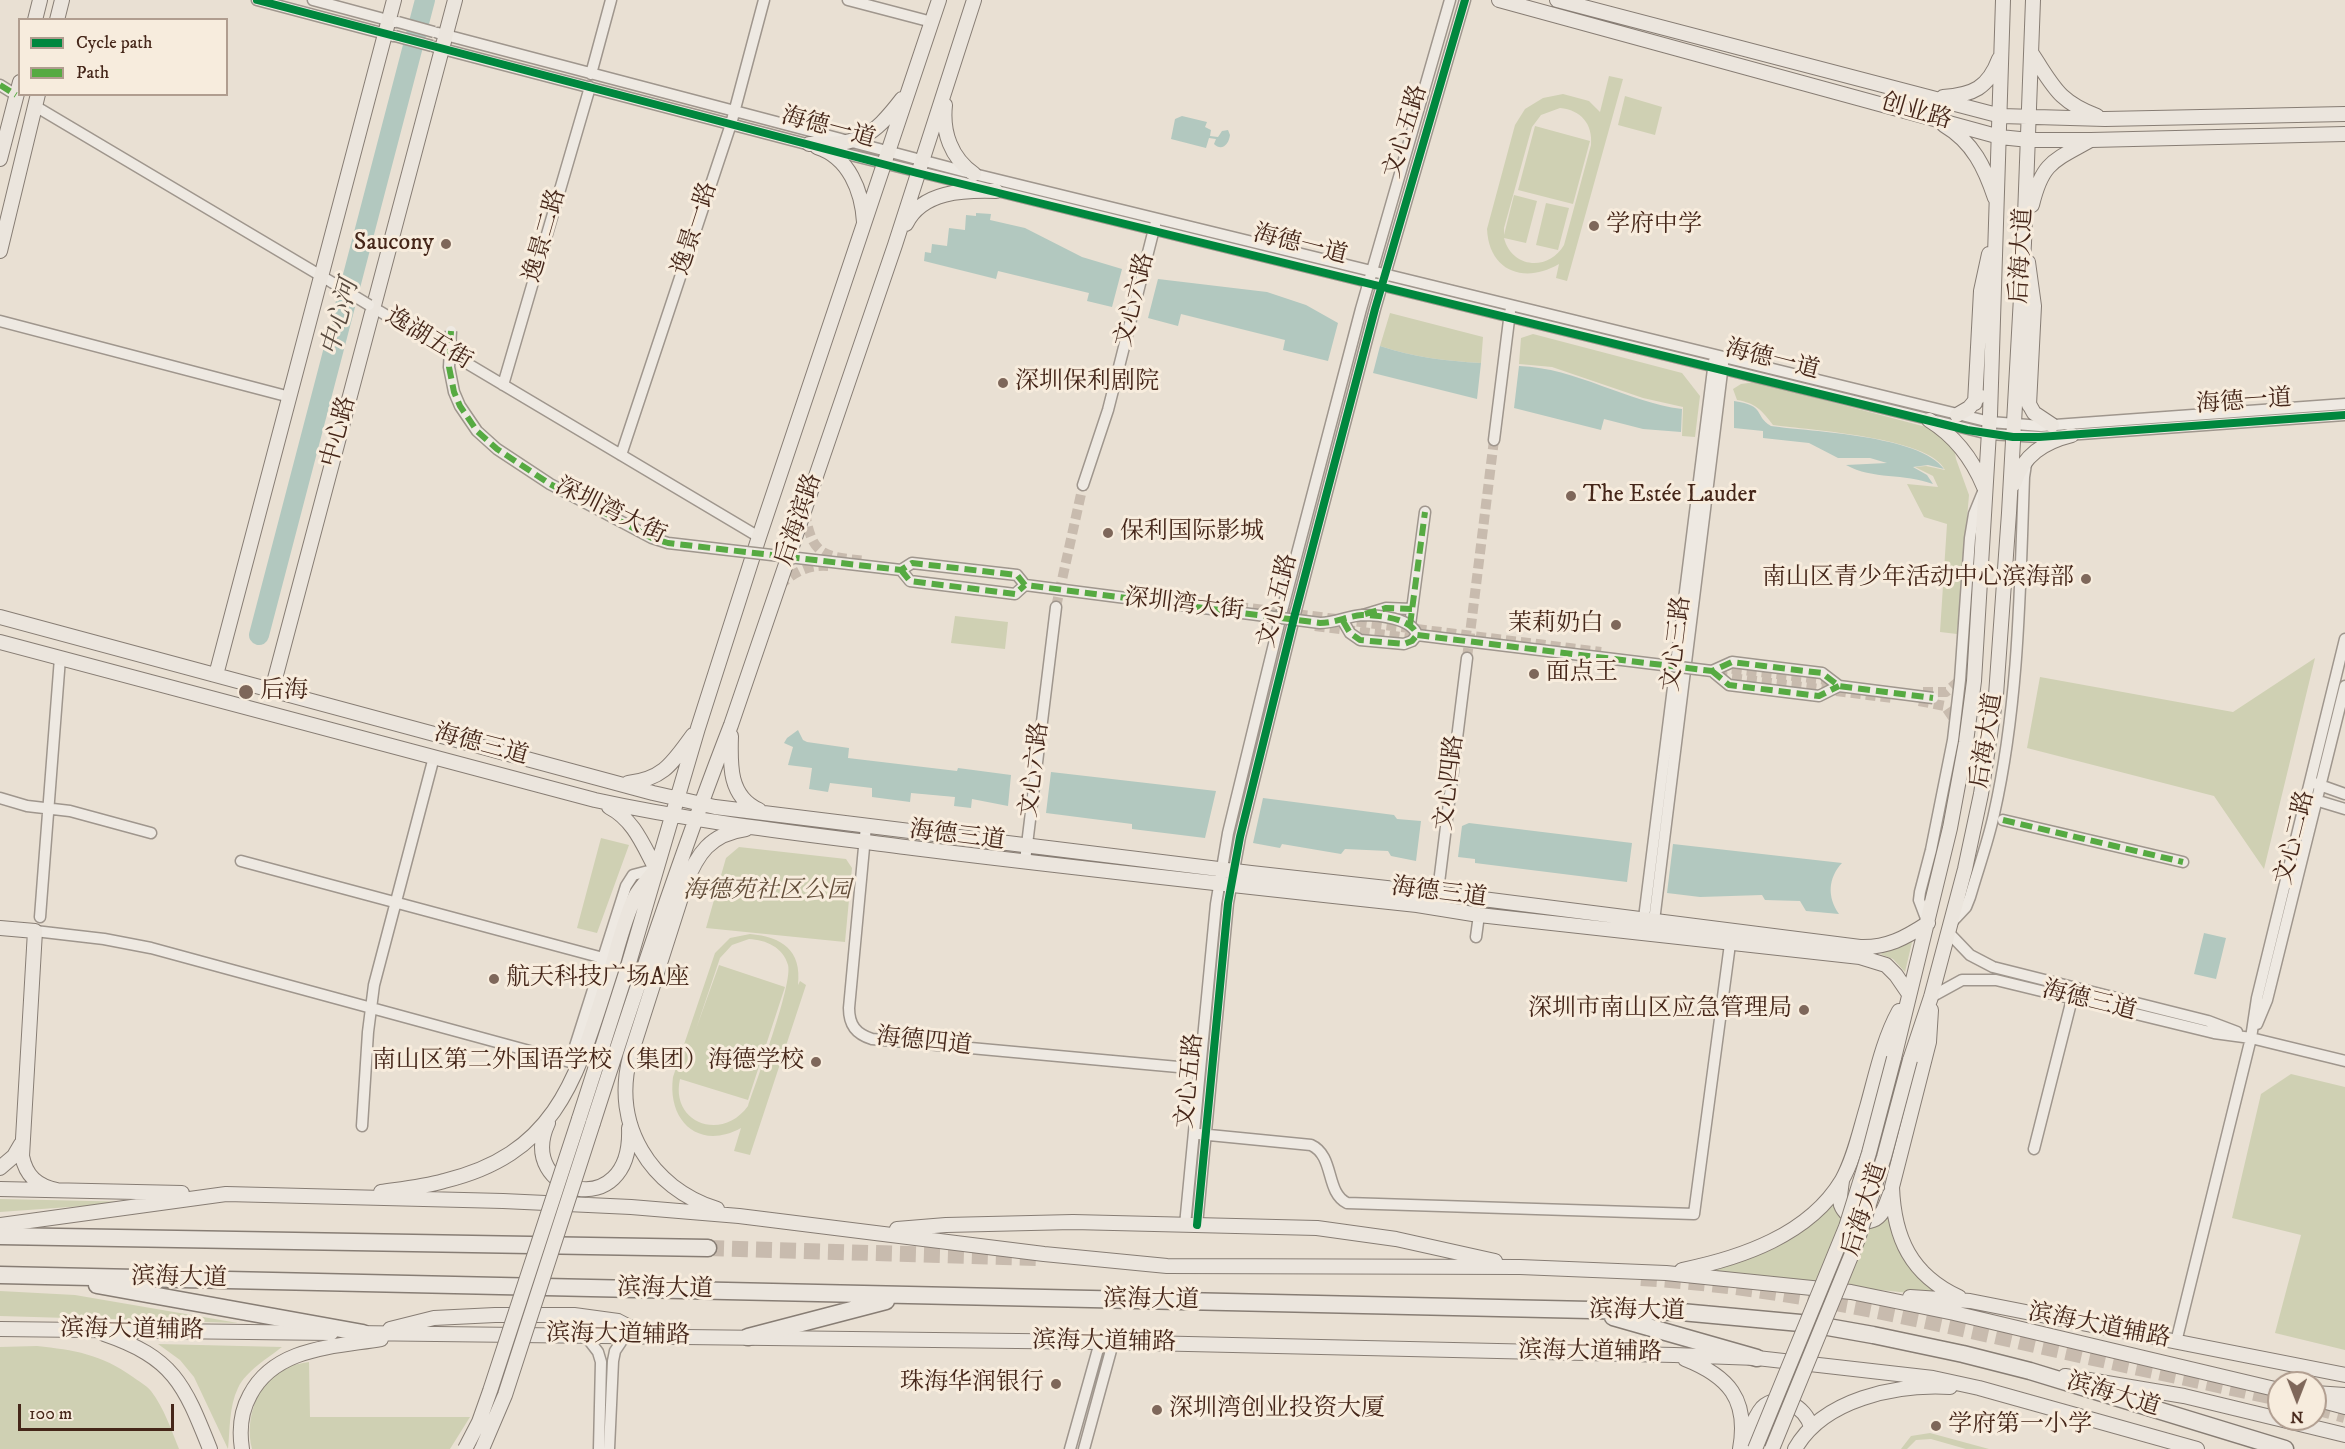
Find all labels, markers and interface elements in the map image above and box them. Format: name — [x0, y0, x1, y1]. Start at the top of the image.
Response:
legend — [18, 18, 228, 96]
text: Cycle path — [76, 32, 153, 54]
text: Path — [76, 62, 109, 84]
street label: 文心五路 — [1379, 82, 1435, 182]
street label: 创业路 — [1877, 89, 1955, 137]
street label: 海德一道 — [778, 103, 878, 155]
street label: 逸景一路 — [667, 179, 725, 279]
street label: 逸景二路 — [519, 186, 573, 286]
street label: 后海大道 — [2006, 207, 2040, 305]
place label: 学府中学 — [1606, 212, 1702, 240]
marker: 学府中学 — [1587, 219, 1601, 233]
street label: 海德一道 — [1250, 220, 1350, 272]
place label: Saucony — [354, 230, 434, 258]
marker: Saucony — [439, 237, 453, 251]
street label: 文心六路 — [1110, 250, 1162, 350]
water label: 中心河 — [317, 276, 367, 360]
street label: 逸湖五街 — [379, 303, 477, 377]
street label: 海德一道 — [1722, 335, 1822, 387]
place label: 深圳保利剧院 — [1015, 369, 1159, 397]
marker: 深圳保利剧院 — [996, 376, 1010, 390]
street label: 海德一道 — [2195, 385, 2293, 421]
street label: 中心路 — [317, 393, 363, 471]
street label: 后海滨路 — [771, 470, 829, 570]
street label: 深圳湾大街 — [550, 473, 670, 551]
place label: The Estée Lauder — [1583, 482, 1756, 510]
marker: The Estée Lauder — [1564, 489, 1578, 503]
place label: 保利国际影城 — [1120, 519, 1264, 547]
marker: 保利国际影城 — [1101, 526, 1115, 540]
street label: 文心五路 — [1253, 551, 1305, 651]
place label: 南山区青少年活动中心滨海部 — [1762, 565, 2074, 593]
marker: 南山区青少年活动中心滨海部 — [2079, 572, 2093, 586]
street label: 深圳湾大街 — [1123, 584, 1245, 628]
street label: 文心三路 — [1658, 595, 1698, 693]
place label: 茉莉奶白 — [1508, 611, 1604, 639]
marker: 茉莉奶白 — [1609, 618, 1623, 632]
place label: 面点王 — [1546, 660, 1618, 688]
marker: 面点王 — [1527, 667, 1541, 681]
place label: 后海 — [260, 678, 308, 706]
marker: 后海 — [237, 683, 255, 701]
street label: 后海大道 — [1966, 691, 2010, 791]
street label: 海德三道 — [431, 720, 531, 772]
street label: 文心六路 — [1016, 721, 1056, 819]
street label: 文心四路 — [1431, 734, 1471, 832]
street label: 文心二路 — [2270, 788, 2322, 888]
street label: 海德三道 — [908, 817, 1006, 857]
street label: 海德三道 — [1390, 874, 1488, 914]
park label: 海德苑社区公园 — [683, 878, 851, 906]
place label: 航天科技广场A座 — [506, 965, 689, 993]
marker: 航天科技广场A座 — [487, 972, 501, 986]
street label: 海德三道 — [2039, 976, 2139, 1028]
place label: 深圳市南山区应急管理局 — [1528, 996, 1792, 1024]
marker: 深圳市南山区应急管理局 — [1797, 1003, 1811, 1017]
street label: 海德四道 — [875, 1024, 973, 1062]
street label: 文心五路 — [1172, 1032, 1210, 1130]
place label: 南山区第二外国语学校（集团）海德学校 — [372, 1048, 804, 1076]
marker: 南山区第二外国语学校（集团）海德学校 — [809, 1055, 823, 1069]
street label: 后海大道 — [1837, 1160, 1895, 1260]
street label: 滨海大道 — [131, 1264, 227, 1294]
street label: 滨海大道 — [617, 1275, 713, 1305]
street label: 滨海大道 — [1103, 1286, 1199, 1316]
street label: 滨海大道 — [1589, 1297, 1685, 1327]
street label: 滨海大道辅路 — [2026, 1299, 2172, 1355]
street label: 滨海大道辅路 — [60, 1315, 204, 1347]
street label: 滨海大道辅路 — [546, 1320, 690, 1352]
street label: 滨海大道辅路 — [1032, 1327, 1176, 1359]
street label: 滨海大道辅路 — [1518, 1337, 1662, 1369]
street label: 滨海大道 — [2063, 1368, 2163, 1424]
place label: 珠海华润银行 — [900, 1370, 1044, 1398]
north arrow — [2267, 1371, 2327, 1431]
marker: 珠海华润银行 — [1049, 1377, 1063, 1391]
scale bar — [21, 1392, 177, 1430]
place label: 深圳湾创业投资大厦 — [1169, 1396, 1385, 1424]
text: 100 m — [29, 1403, 72, 1425]
marker: 深圳湾创业投资大厦 — [1150, 1403, 1164, 1417]
text: N — [2290, 1407, 2304, 1427]
place label: 学府第一小学 — [1948, 1412, 2092, 1440]
marker: 学府第一小学 — [1929, 1419, 1943, 1433]

